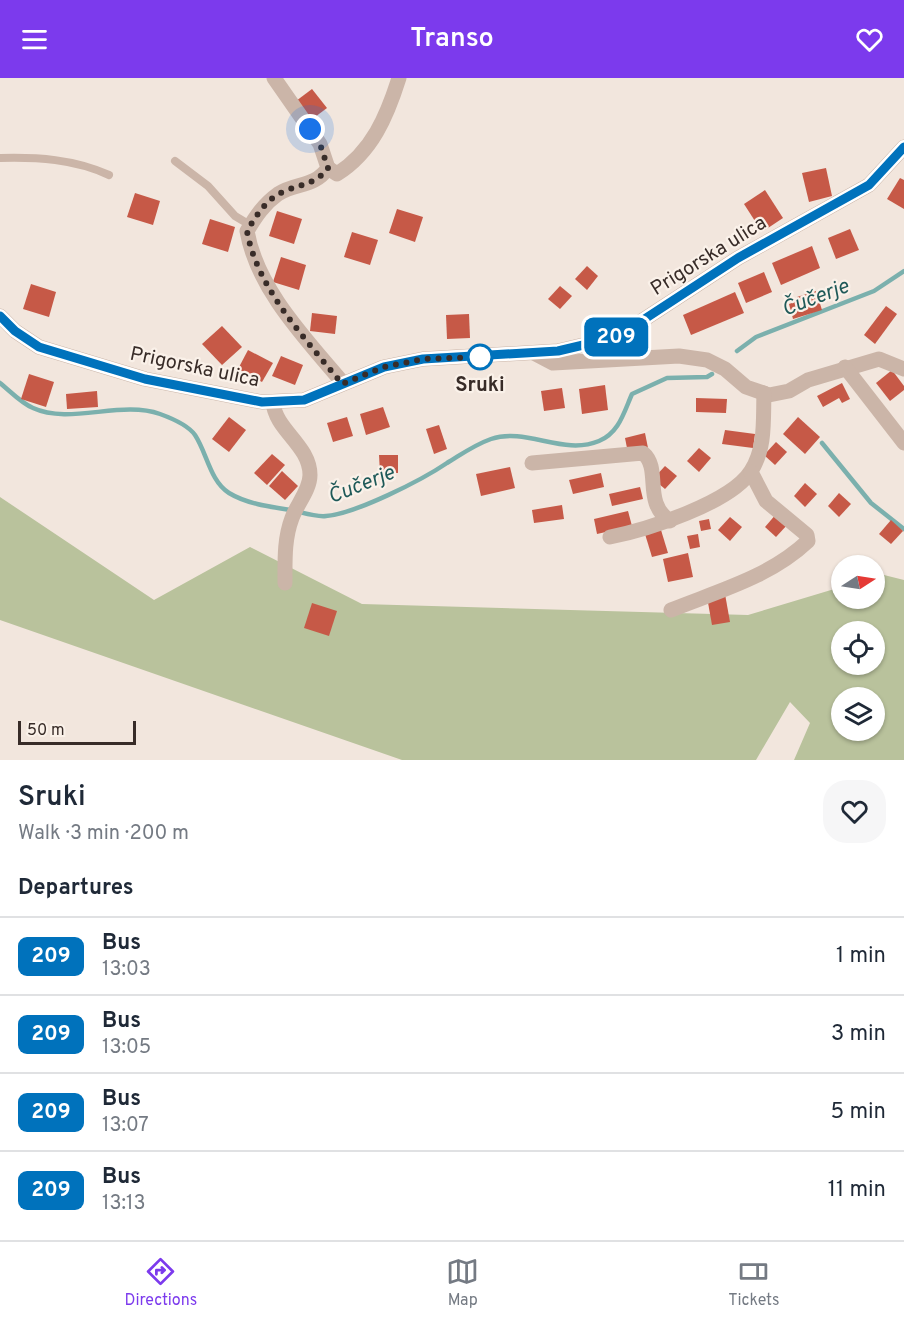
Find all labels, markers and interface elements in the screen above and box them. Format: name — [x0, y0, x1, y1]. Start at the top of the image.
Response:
text: Transo — [410, 22, 494, 56]
icon: menu — [18, 23, 51, 56]
icon: heart — [853, 23, 886, 56]
your location — [295, 114, 325, 144]
street label: Prigorska ulica — [646, 211, 772, 303]
water label: Čučerje — [778, 272, 854, 323]
line badge: 209 — [582, 318, 650, 356]
text: 209 — [596, 324, 636, 351]
street label: Prigorska ulica — [127, 342, 262, 394]
marker: Sruki — [467, 344, 493, 370]
place label: Sruki — [455, 373, 505, 399]
water label: Čučerje — [324, 458, 400, 511]
north arrow — [831, 555, 885, 609]
map controls — [831, 555, 885, 741]
button: locate — [831, 621, 885, 675]
button: layers — [831, 687, 885, 741]
scale bar — [18, 718, 136, 746]
text: 50 m — [27, 721, 65, 741]
text: Sruki — [18, 780, 86, 816]
button: heart — [823, 780, 886, 843]
text: Walk · 3 min · 200 m — [18, 821, 189, 847]
text: Departures — [18, 875, 134, 902]
text: Bus — [102, 930, 141, 957]
text: 209 — [31, 943, 71, 970]
text: 1 min — [836, 943, 886, 970]
text: 13:03 — [102, 957, 151, 983]
text: Bus — [102, 1008, 141, 1035]
text: 209 — [31, 1021, 71, 1048]
text: 3 min — [831, 1021, 886, 1048]
text: 13:05 — [102, 1035, 151, 1061]
text: Bus — [102, 1086, 141, 1113]
text: 209 — [31, 1099, 71, 1126]
text: 5 min — [831, 1099, 886, 1126]
text: 13:07 — [102, 1113, 149, 1139]
text: Bus — [102, 1164, 141, 1191]
text: 209 — [31, 1177, 71, 1204]
text: 11 min — [828, 1177, 886, 1204]
text: 13:13 — [102, 1191, 146, 1217]
tab: Directions — [125, 1255, 197, 1311]
tab: Map — [446, 1255, 479, 1311]
tab: Tickets — [728, 1255, 779, 1311]

